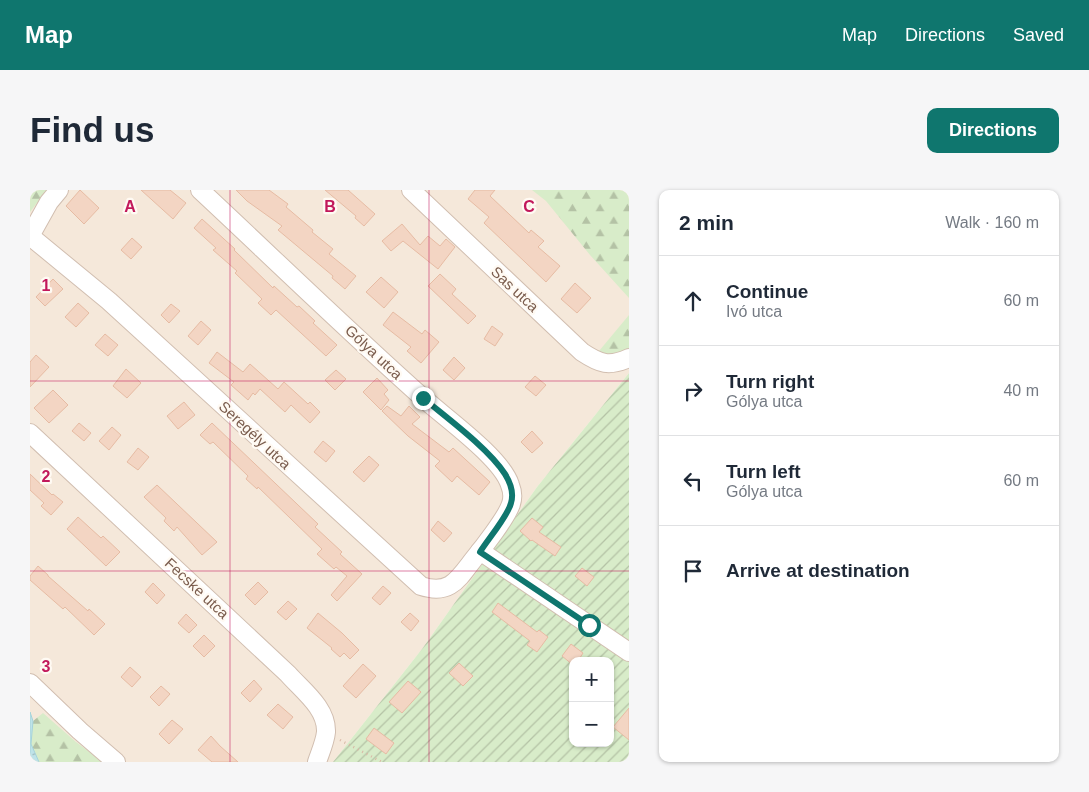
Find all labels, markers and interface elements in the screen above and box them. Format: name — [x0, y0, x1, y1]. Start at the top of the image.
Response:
text: Map — [25, 21, 73, 48]
text: Map — [842, 25, 877, 45]
text: Directions — [905, 25, 985, 45]
text: Saved — [1013, 25, 1064, 45]
button: Directions — [927, 108, 1059, 153]
text: Find us — [30, 110, 154, 149]
text: A — [124, 198, 136, 215]
text: B — [324, 198, 336, 215]
text: C — [523, 198, 535, 215]
text: 2 min — [679, 211, 734, 234]
text: Walk · 160 m — [945, 214, 1039, 231]
street label: Sas utca — [488, 263, 543, 316]
text: 1 — [42, 277, 51, 294]
text: Continue — [726, 281, 808, 302]
icon: ahead — [679, 287, 707, 315]
text: 60 m — [1003, 292, 1039, 309]
text: Ivó utca — [726, 303, 782, 320]
street label: Gólya utca — [342, 321, 406, 383]
text: Turn right — [726, 371, 814, 392]
icon: right — [679, 377, 707, 405]
text: 40 m — [1003, 382, 1039, 399]
route end — [412, 387, 435, 410]
text: Gólya utca — [726, 393, 802, 410]
street label: Seregély utca — [216, 398, 295, 473]
text: Turn left — [726, 461, 801, 482]
icon: left — [679, 467, 707, 495]
text: 2 — [42, 468, 51, 485]
text: 60 m — [1003, 472, 1039, 489]
text: Gólya utca — [726, 483, 802, 500]
street label: Fecske utca — [162, 554, 233, 622]
icon: arrive — [679, 557, 707, 585]
text: Arrive at destination — [726, 560, 910, 581]
route start — [578, 614, 601, 637]
map controls — [569, 657, 614, 747]
button: + — [569, 657, 614, 702]
text: 3 — [42, 658, 51, 675]
button: − — [569, 702, 614, 747]

